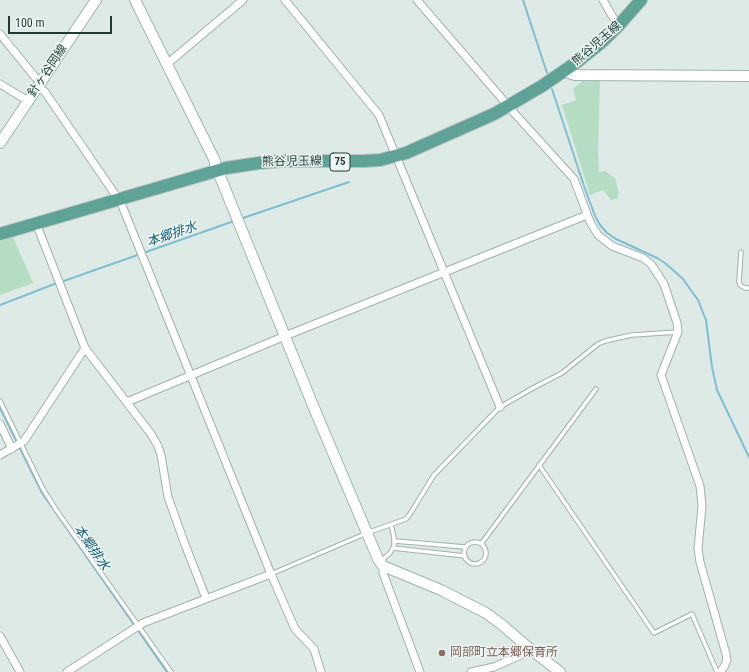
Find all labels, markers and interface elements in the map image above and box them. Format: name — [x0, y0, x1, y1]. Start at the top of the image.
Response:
scale bar — [10, 8, 114, 34]
text: 100 m — [15, 16, 45, 30]
street label: 熊谷児玉線 — [570, 19, 624, 69]
street label: 針ヶ谷岡線 — [25, 42, 71, 100]
road number: 75 — [330, 153, 350, 171]
street label: 熊谷児玉線 — [262, 154, 322, 170]
water label: 本郷排水 — [145, 219, 199, 251]
water label: 本郷排水 — [70, 522, 112, 574]
place label: 岡部町立本郷保育所 — [450, 646, 558, 660]
marker: 岡部町立本郷保育所 — [437, 648, 447, 658]

